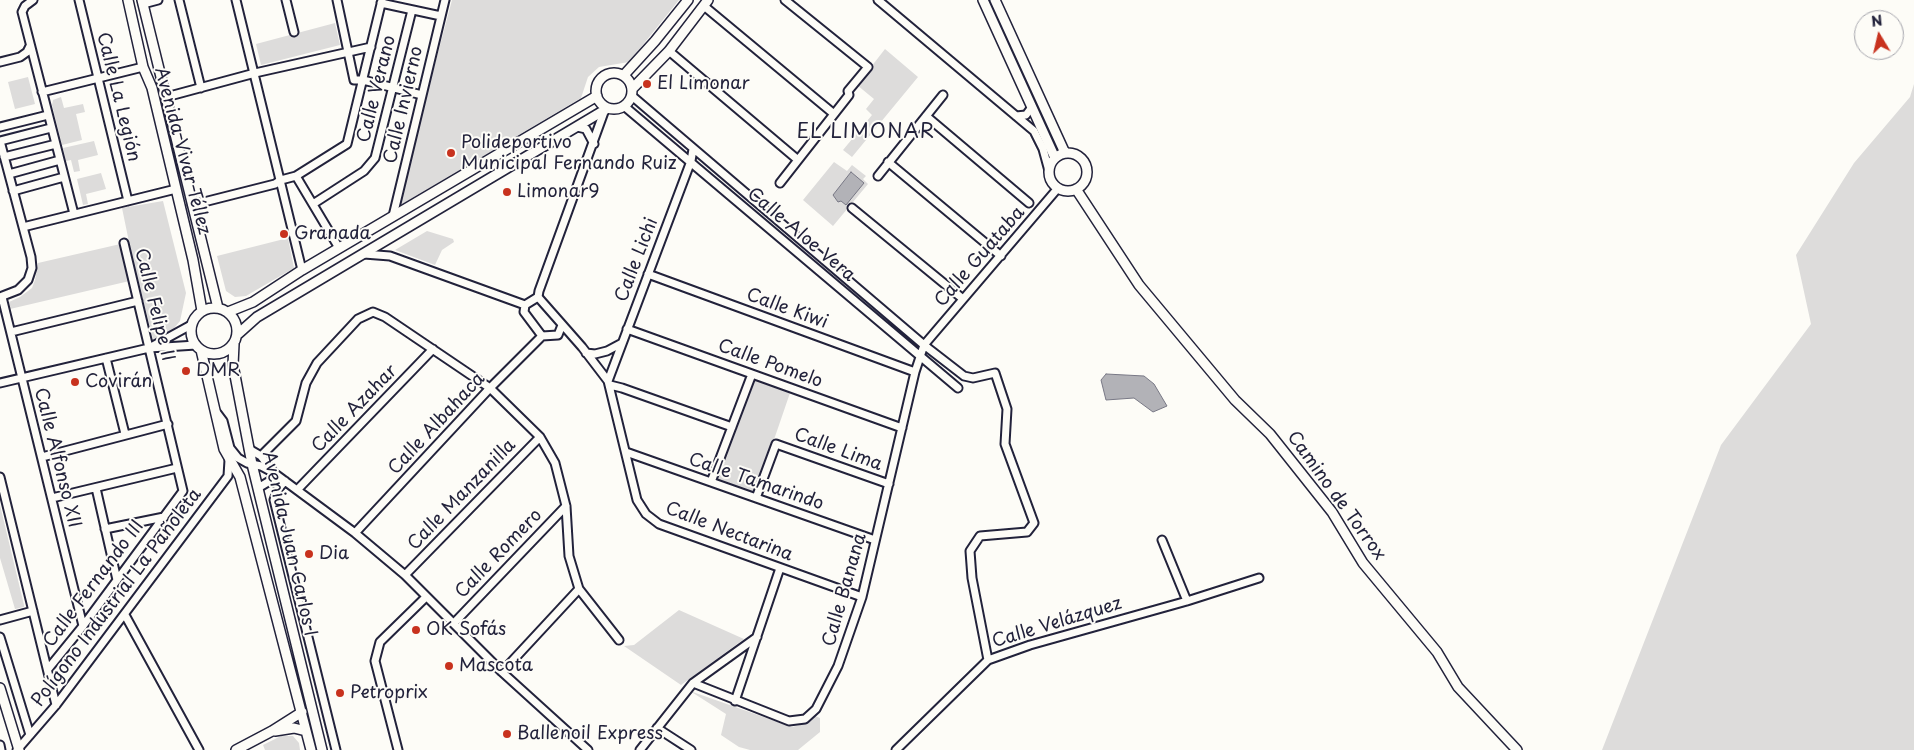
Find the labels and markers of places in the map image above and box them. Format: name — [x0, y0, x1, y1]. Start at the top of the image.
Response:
place label: El Limonar — [657, 73, 750, 95]
marker: El Limonar — [641, 78, 653, 90]
place label: Polideportivo Municipal Fernando Ruiz — [461, 132, 677, 174]
marker: Polideportivo Municipal Fernando Ruiz — [445, 147, 457, 159]
place label: Limonar9 — [517, 181, 599, 203]
marker: Limonar9 — [501, 186, 513, 198]
place label: Granada — [294, 223, 371, 245]
marker: Granada — [278, 228, 290, 240]
place label: DMR — [196, 360, 240, 382]
marker: DMR — [180, 365, 192, 377]
place label: Covirán — [85, 371, 152, 393]
marker: Covirán — [69, 376, 81, 388]
place label: Dia — [319, 543, 349, 565]
marker: Dia — [303, 548, 315, 560]
place label: OK Sofás — [426, 619, 506, 641]
marker: OK Sofás — [410, 624, 422, 636]
place label: Mascota — [459, 655, 533, 677]
marker: Mascota — [443, 660, 455, 672]
place label: Petroprix — [350, 682, 428, 704]
marker: Petroprix — [334, 687, 346, 699]
place label: Ballenoil Express — [517, 723, 663, 745]
marker: Ballenoil Express — [501, 728, 513, 740]

